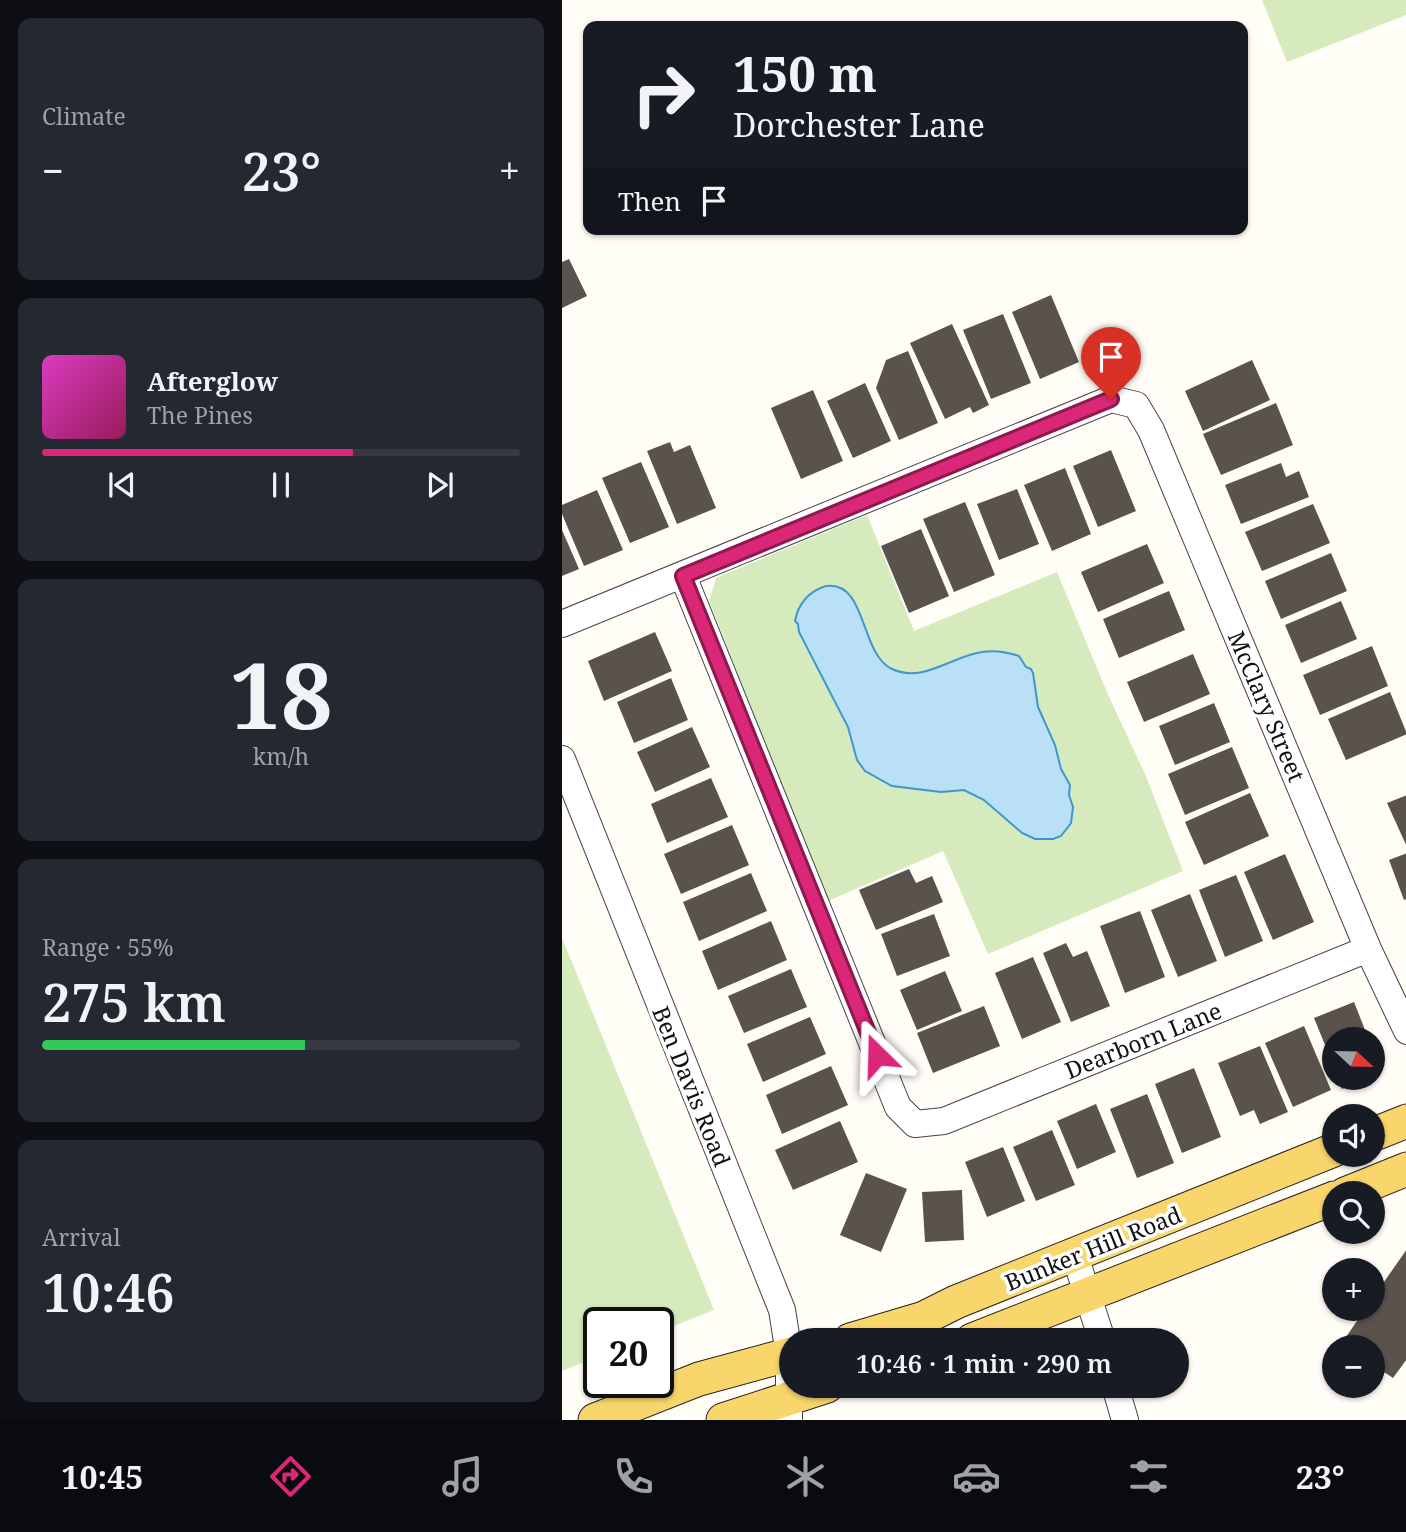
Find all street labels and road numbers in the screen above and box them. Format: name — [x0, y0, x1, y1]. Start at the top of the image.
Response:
street label: McClary Street — [1221, 626, 1313, 786]
street label: Dearborn Lane — [1060, 994, 1226, 1086]
street label: Ben Davis Road — [645, 1001, 739, 1171]
street label: Bunker Hill Road — [1000, 1198, 1186, 1298]

